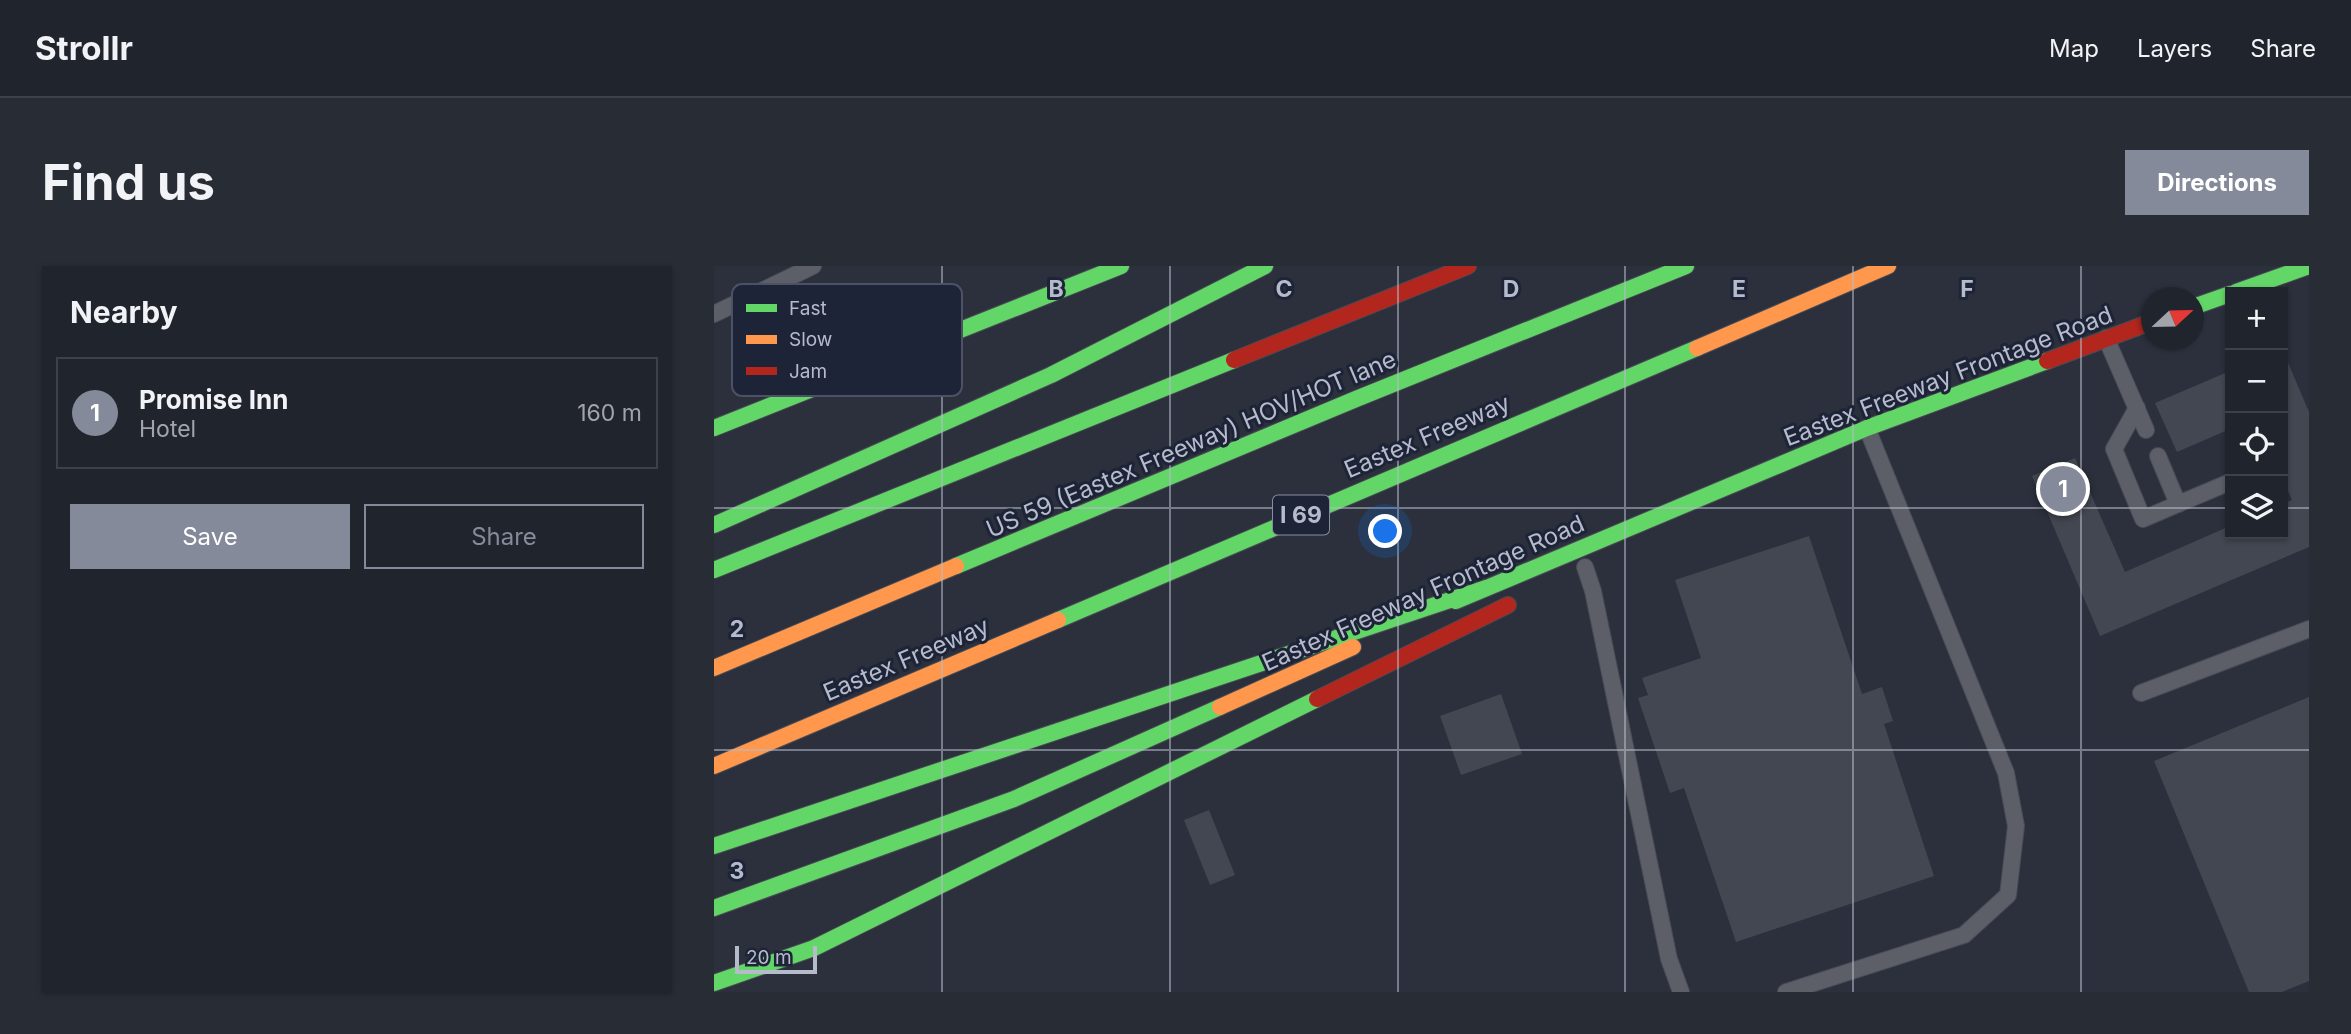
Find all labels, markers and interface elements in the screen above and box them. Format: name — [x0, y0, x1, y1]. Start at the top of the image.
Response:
text: Strollr — [35, 28, 133, 68]
text: Map — [2049, 34, 2099, 63]
text: Layers — [2137, 34, 2212, 63]
text: Share — [2250, 34, 2316, 63]
button: Directions — [2125, 150, 2309, 215]
text: Find us — [42, 153, 215, 212]
text: B — [1048, 275, 1064, 303]
text: C — [1275, 275, 1293, 303]
text: D — [1503, 275, 1519, 303]
text: E — [1732, 275, 1746, 303]
text: F — [1960, 275, 1974, 303]
legend — [732, 284, 962, 396]
north arrow — [2141, 287, 2204, 350]
map controls — [2225, 287, 2288, 539]
button: + — [2225, 287, 2288, 350]
text: Nearby — [70, 294, 178, 330]
text: Fast — [789, 297, 827, 320]
street label: Eastex Freeway Frontage Road — [1780, 300, 2116, 452]
text: Slow — [789, 328, 832, 351]
street label: US 59 (Eastex Freeway) HOV/HOT lane — [982, 344, 1400, 544]
button: − — [2225, 350, 2288, 413]
text: Jam — [789, 360, 827, 383]
text: Promise Inn — [139, 384, 288, 415]
street label: Eastex Freeway — [1340, 388, 1514, 484]
text: 1 — [90, 399, 100, 427]
text: 160 m — [577, 399, 642, 427]
button: locate — [2225, 413, 2288, 476]
text: Hotel — [139, 415, 196, 443]
pin: 1 — [2040, 463, 2086, 515]
button: layers — [2225, 476, 2288, 539]
road number: I 69 — [1273, 496, 1329, 534]
button: Save — [70, 504, 350, 569]
button: Share — [364, 504, 644, 569]
street label: Eastex Freeway Frontage Road — [1257, 509, 1589, 677]
your location — [1368, 514, 1402, 548]
street label: Eastex Freeway — [819, 611, 993, 707]
text: 2 — [730, 615, 744, 643]
text: 3 — [730, 857, 744, 885]
scale bar — [735, 943, 817, 975]
text: 20 m — [746, 946, 792, 969]

